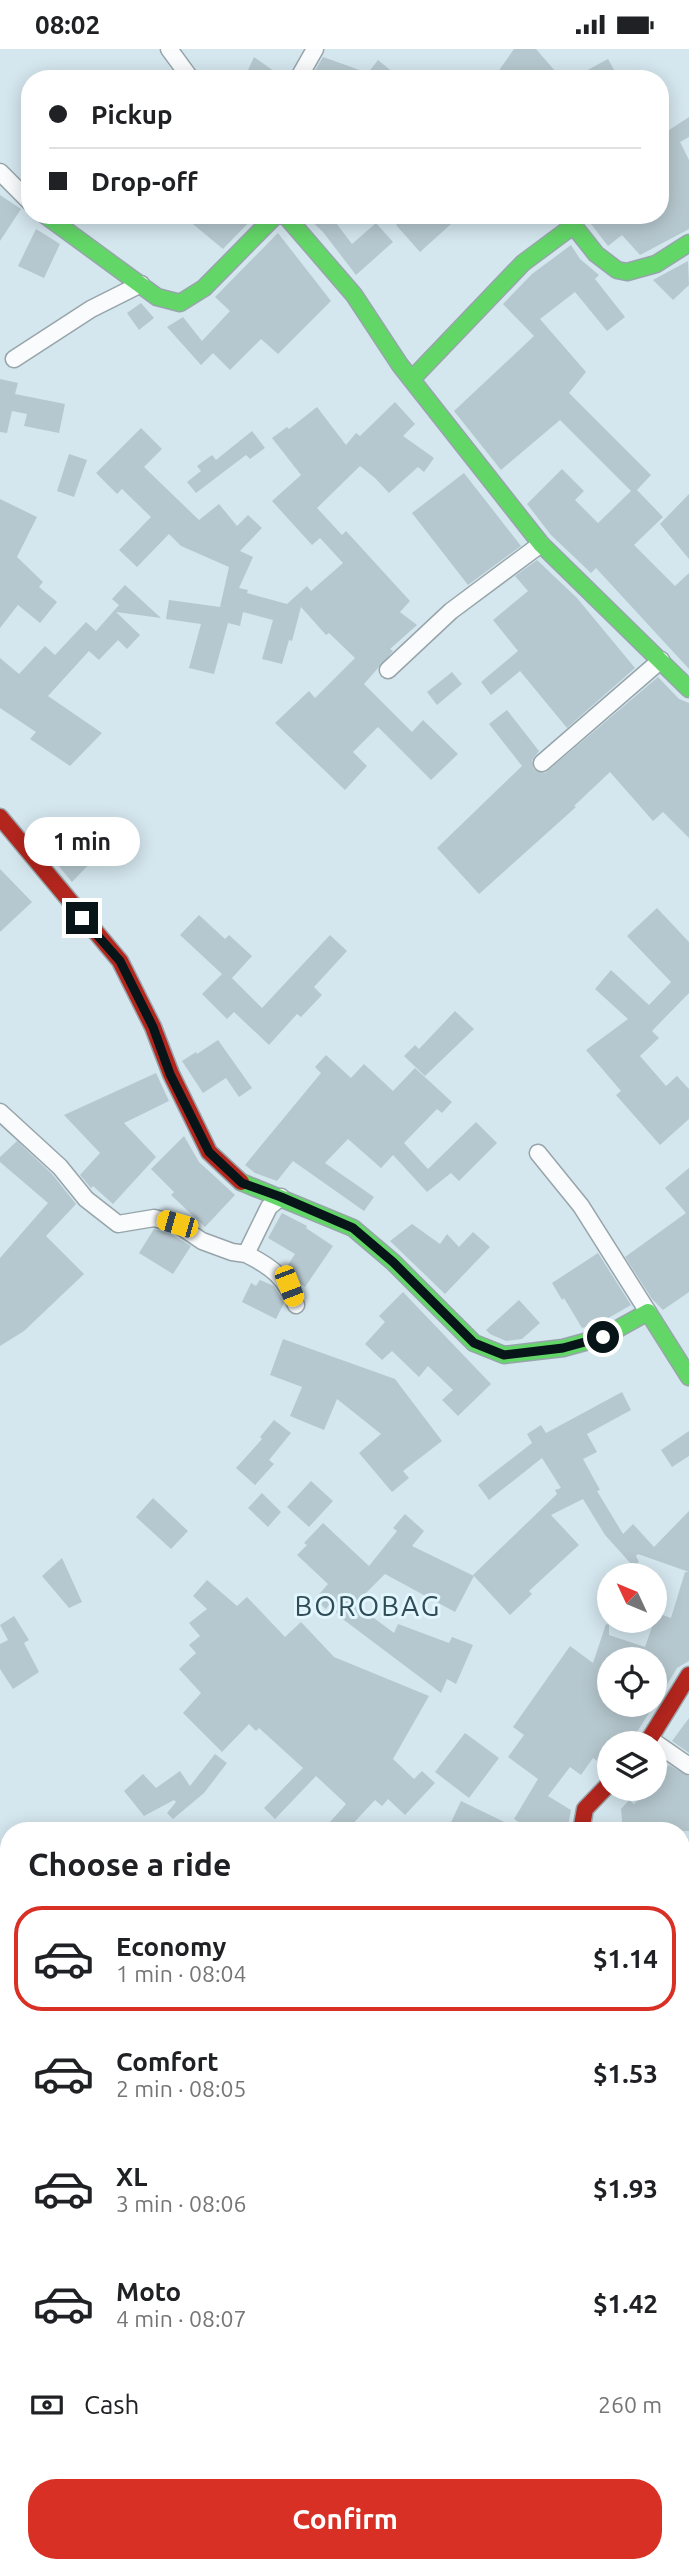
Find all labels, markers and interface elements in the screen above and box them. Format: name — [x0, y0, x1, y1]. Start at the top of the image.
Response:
text: 08:02 — [35, 10, 100, 39]
text: Pickup — [91, 100, 173, 129]
text: Drop-off — [91, 167, 198, 196]
callout: 1 min — [24, 817, 140, 865]
text: 1 min — [53, 829, 111, 854]
route end — [66, 902, 98, 934]
car — [154, 1208, 201, 1240]
car — [272, 1263, 307, 1309]
route start — [587, 1321, 619, 1353]
north arrow — [597, 1563, 667, 1633]
map controls — [597, 1563, 667, 1801]
district label: BOROBAG — [295, 1590, 441, 1621]
button: locate — [597, 1647, 667, 1717]
button: layers — [597, 1731, 667, 1801]
text: Choose a ride — [28, 1846, 231, 1882]
icon: car — [32, 1927, 95, 1990]
text: Economy — [116, 1932, 226, 1961]
text: $1.14 — [593, 1944, 658, 1973]
text: 1 min · 08:04 — [116, 1961, 247, 1986]
icon: car — [32, 2042, 95, 2105]
text: Comfort — [116, 2047, 219, 2076]
text: $1.53 — [593, 2059, 658, 2088]
text: 2 min · 08:05 — [116, 2076, 247, 2101]
icon: car — [32, 2157, 95, 2220]
text: XL — [116, 2162, 147, 2191]
text: $1.93 — [593, 2174, 658, 2203]
text: 3 min · 08:06 — [116, 2191, 247, 2216]
icon: car — [32, 2272, 95, 2335]
text: Moto — [116, 2277, 181, 2306]
text: $1.42 — [593, 2289, 658, 2318]
text: 4 min · 08:07 — [116, 2306, 247, 2331]
icon: cash — [28, 2386, 66, 2424]
text: Cash — [84, 2390, 139, 2419]
text: 260 m — [598, 2392, 662, 2417]
button: Confirm — [28, 2479, 662, 2559]

